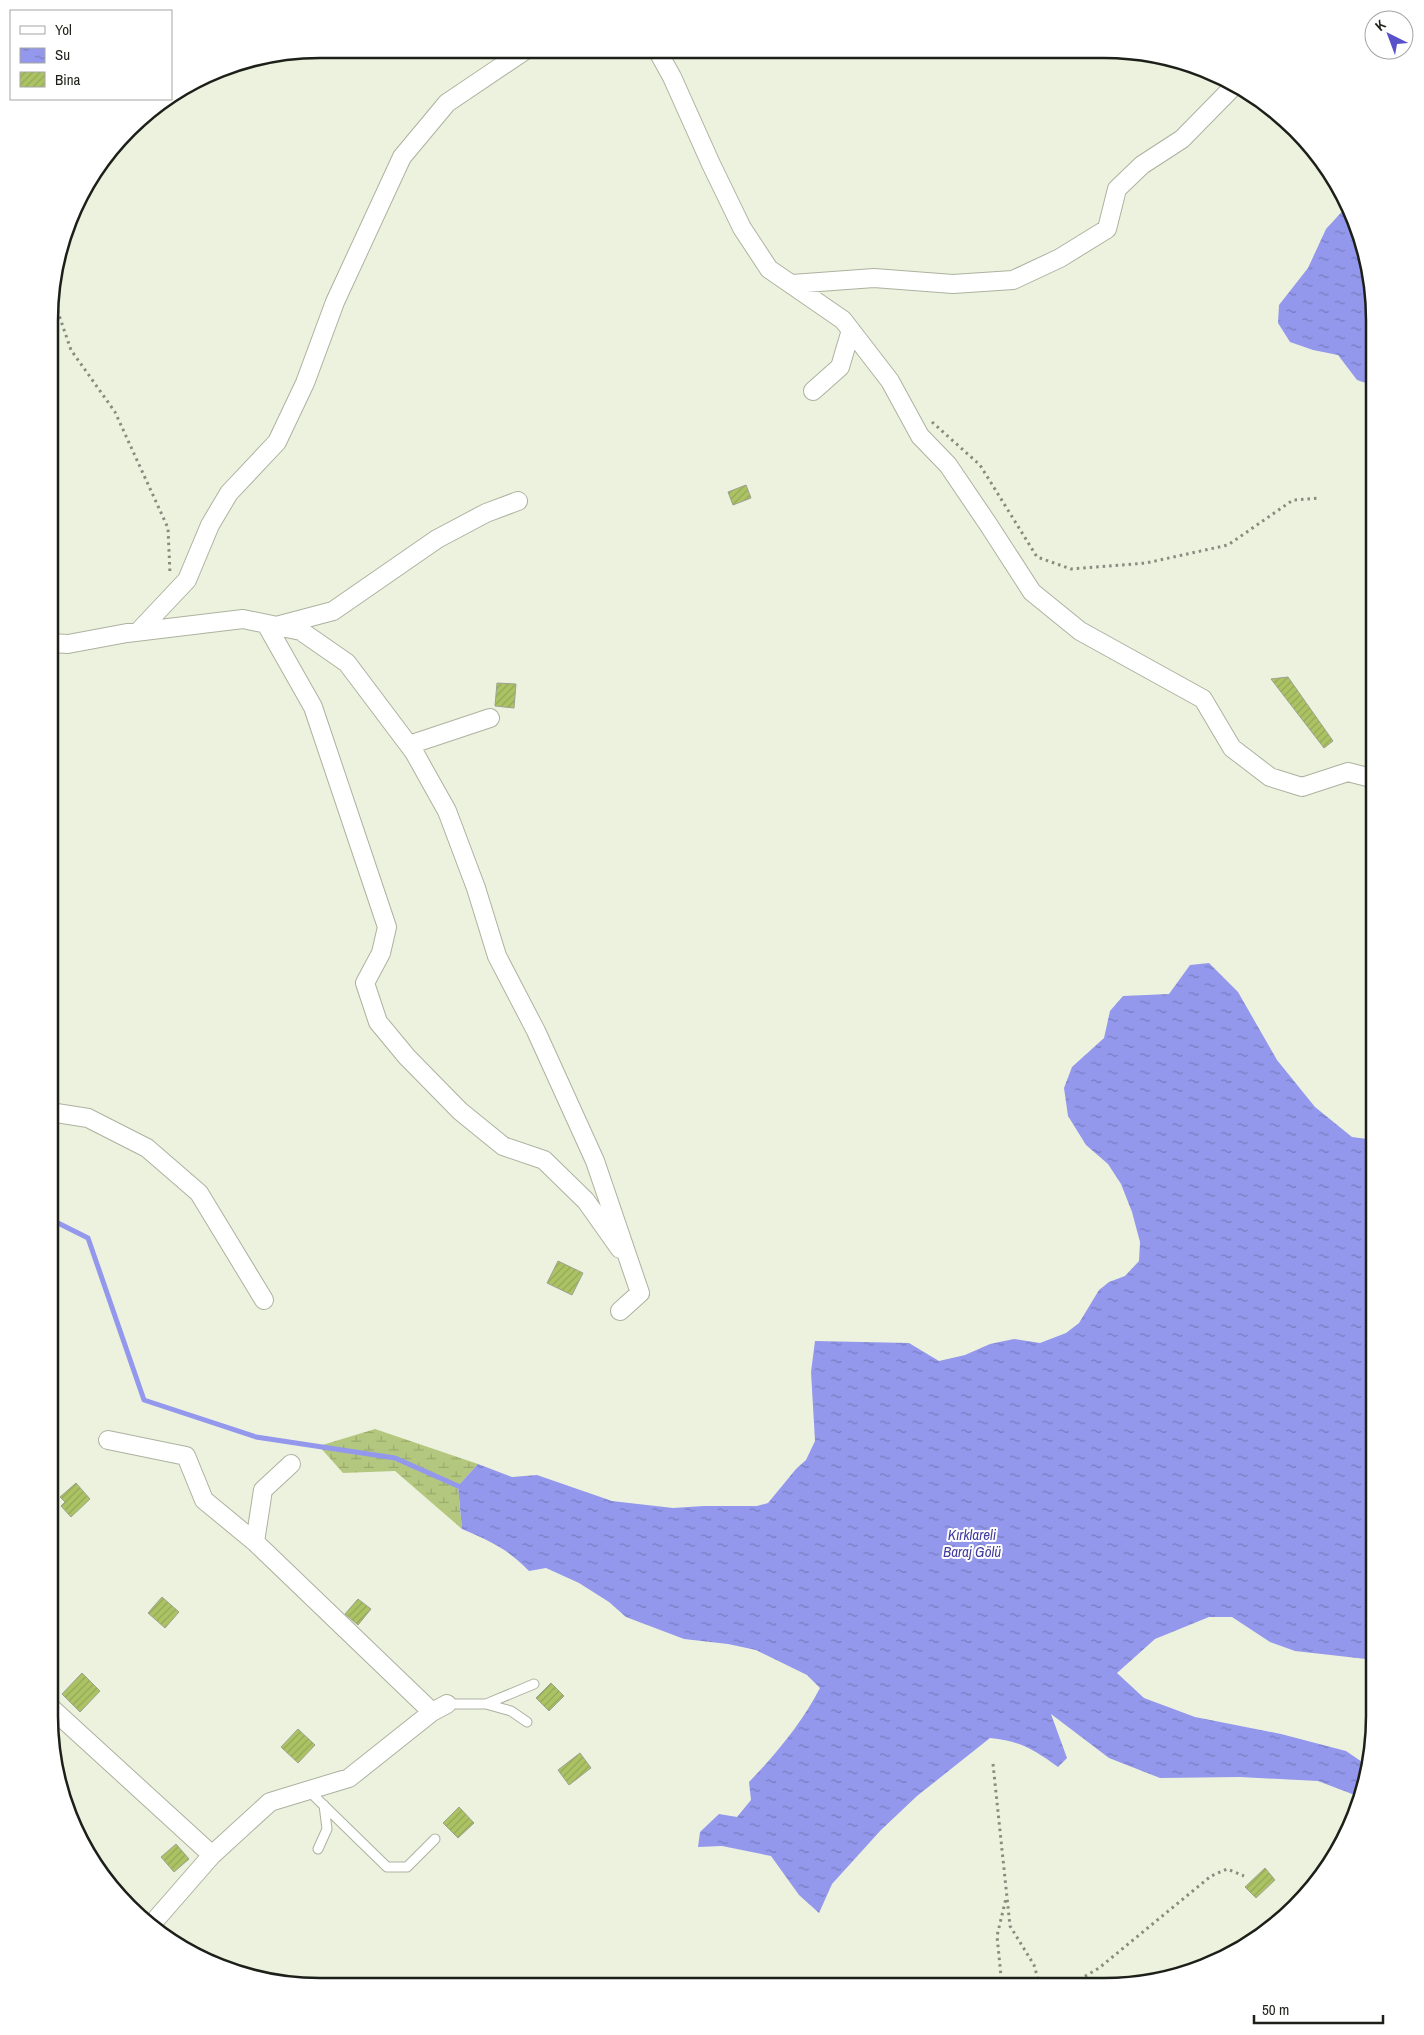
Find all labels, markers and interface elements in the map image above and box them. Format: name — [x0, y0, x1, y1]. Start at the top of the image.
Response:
legend — [10, 10, 172, 100]
north arrow — [1364, 10, 1414, 60]
text: K — [1371, 15, 1390, 35]
text: Yol — [55, 19, 72, 40]
text: Su — [55, 44, 70, 65]
text: Bina — [55, 69, 80, 90]
water label: Kırklareli Baraj Gölü — [943, 1524, 1001, 1562]
scale bar — [1254, 1992, 1383, 2024]
text: 50 m — [1262, 1999, 1289, 2020]

